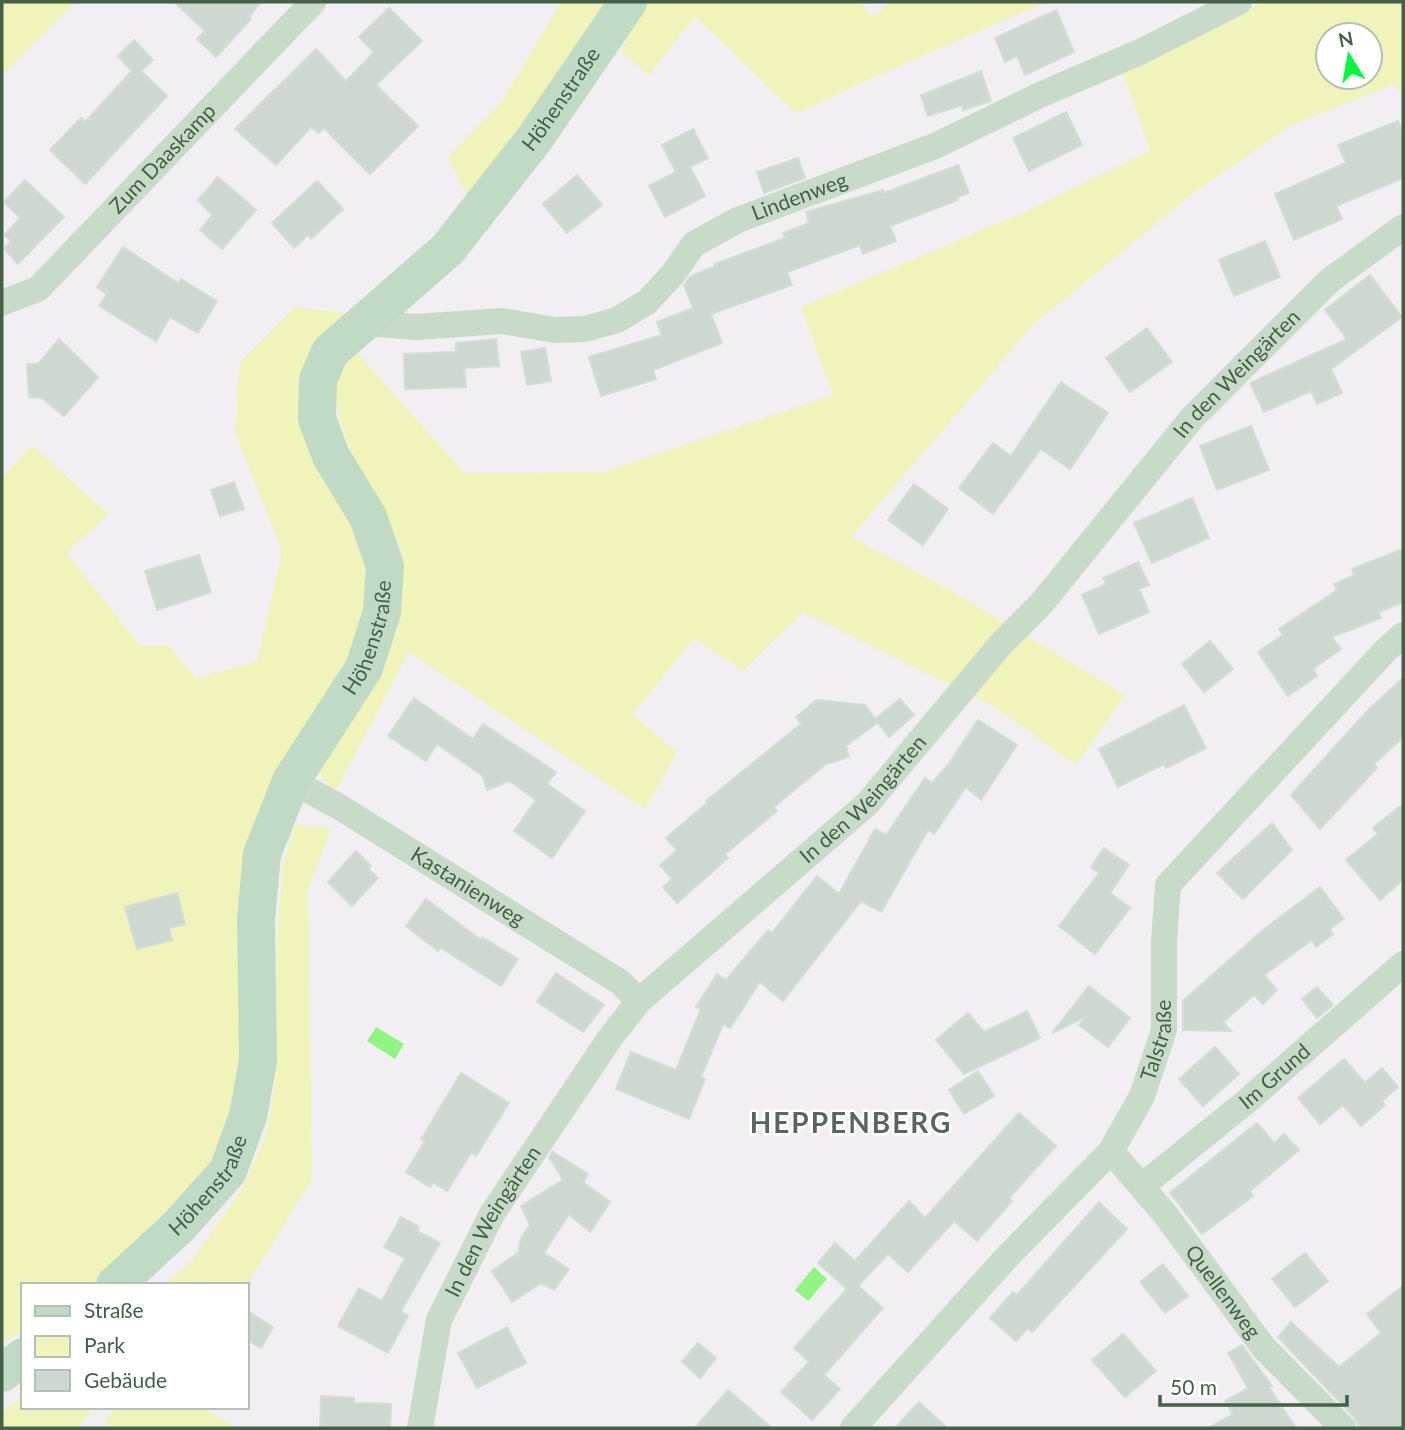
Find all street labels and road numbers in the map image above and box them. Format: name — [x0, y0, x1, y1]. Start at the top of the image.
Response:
street label: Höhenstraße — [516, 42, 604, 155]
street label: Zum Daaskamp — [103, 98, 220, 218]
street label: Lindenweg — [748, 166, 850, 225]
street label: In den Weingärten — [1167, 304, 1304, 442]
street label: Höhenstraße — [336, 579, 395, 699]
street label: In den Weingärten — [794, 729, 930, 868]
street label: Kastanienweg — [407, 841, 530, 930]
street label: Talstraße — [1134, 1000, 1175, 1084]
street label: Im Grund — [1233, 1038, 1314, 1114]
street label: Höhenstraße — [163, 1131, 251, 1240]
street label: In den Weingärten — [439, 1141, 545, 1301]
street label: Quellenweg — [1181, 1239, 1267, 1343]

